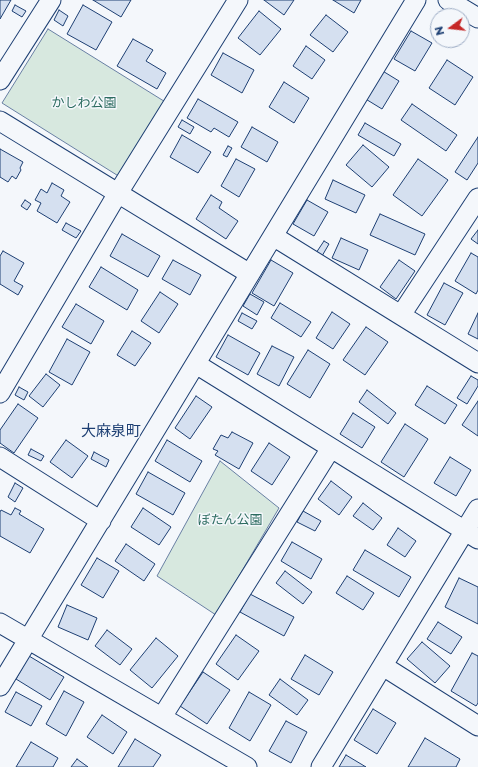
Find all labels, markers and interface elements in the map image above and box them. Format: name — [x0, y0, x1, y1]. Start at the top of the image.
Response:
north arrow — [430, 8, 470, 48]
text: N — [431, 25, 447, 37]
park label: かしわ公園 — [52, 95, 116, 111]
district label: 大麻泉町 — [81, 423, 141, 441]
park label: ぼたん公園 — [198, 512, 262, 528]

